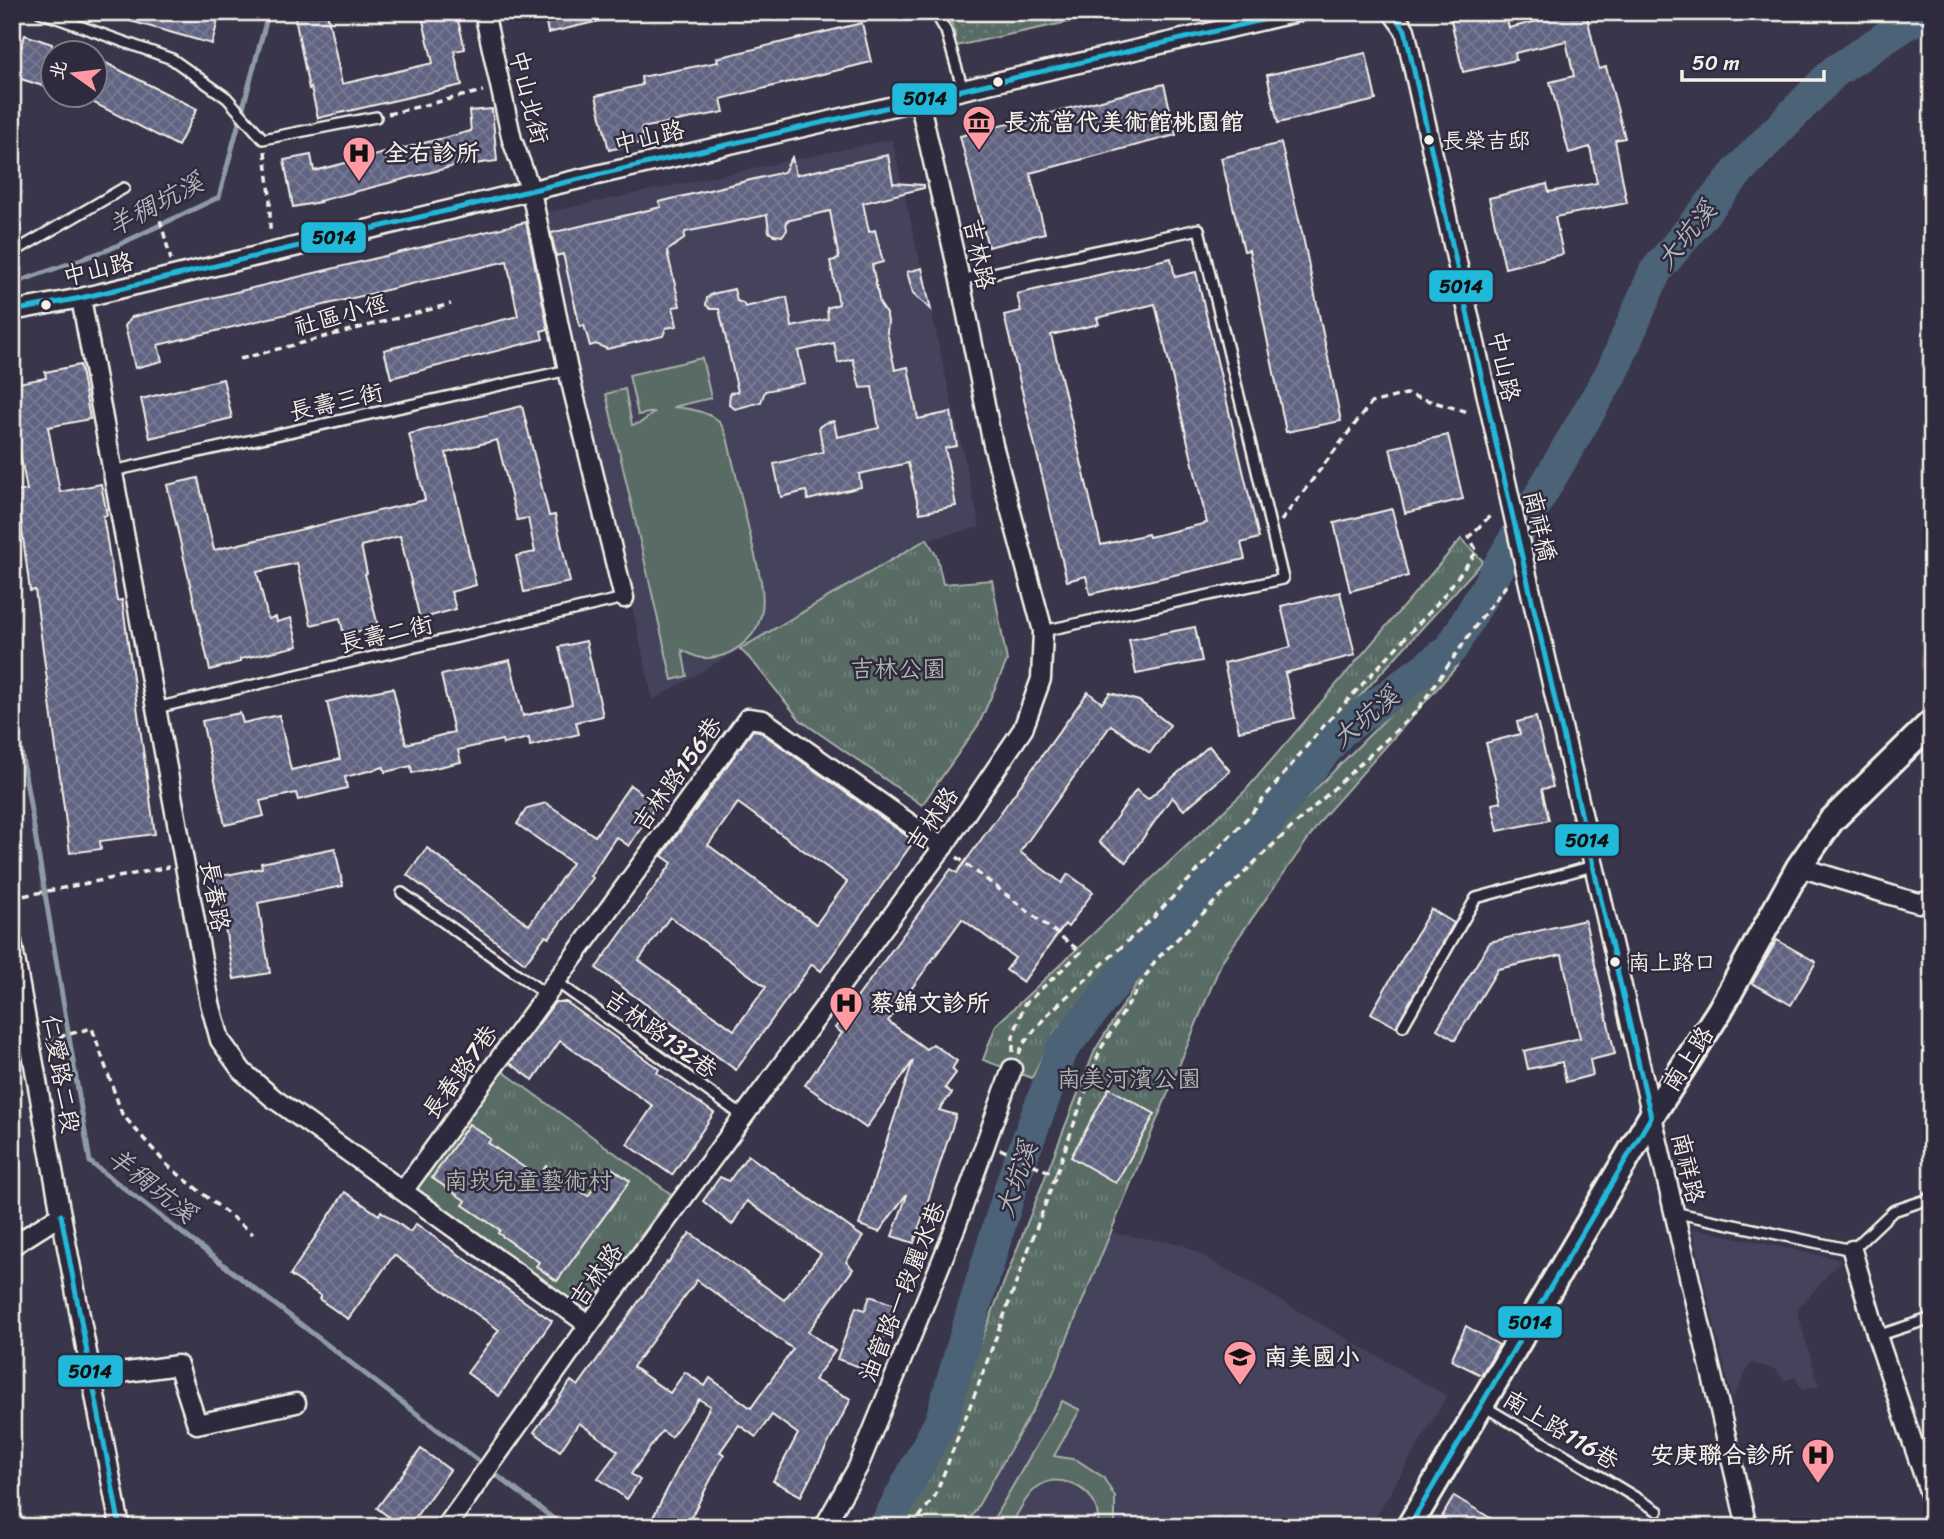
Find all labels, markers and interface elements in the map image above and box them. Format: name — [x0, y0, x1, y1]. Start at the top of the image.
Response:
north arrow — [38, 38, 108, 108]
scale bar — [1682, 38, 1823, 82]
text: 50 m — [1692, 44, 1740, 82]
street label: 中山北街 — [497, 45, 561, 149]
text: 北 — [40, 57, 76, 83]
unlabelled marker — [991, 75, 1005, 89]
line badge: 5014 — [891, 82, 958, 116]
text: 5014 — [903, 82, 947, 115]
place label: 長流當代美術館桃園館 — [1004, 101, 1244, 143]
museum icon: 長流當代美術館桃園館 — [960, 103, 998, 152]
street label: 中山路 — [609, 108, 689, 166]
place label: 長榮吉邸 — [1442, 121, 1530, 160]
place label: 全右診所 — [384, 132, 480, 174]
marker: 長榮吉邸 — [1422, 133, 1436, 147]
hospital icon: 全右診所 — [340, 134, 378, 183]
water label: 羊稠坑溪 — [98, 158, 213, 249]
water label: 大坑溪 — [1644, 189, 1730, 280]
street label: 吉林路 — [951, 214, 1007, 294]
line badge: 5014 — [300, 221, 367, 254]
text: 5014 — [312, 221, 356, 254]
street label: 中山路 — [58, 240, 138, 298]
line badge: 5014 — [1428, 269, 1494, 303]
text: 5014 — [1439, 270, 1483, 303]
street label: 社區小徑 — [289, 282, 393, 348]
unlabelled marker — [39, 298, 53, 312]
street label: 中山路 — [1476, 326, 1532, 406]
street label: 長壽三街 — [285, 371, 387, 433]
street label: 南祥橋 — [1511, 486, 1569, 566]
street label: 長壽二街 — [335, 603, 437, 665]
park label: 吉林公園 — [850, 648, 946, 690]
water label: 大坑溪 — [1320, 673, 1411, 760]
street label: 吉林路156巷 — [620, 707, 734, 841]
street label: 吉林路 — [894, 777, 970, 861]
line badge: 5014 — [1554, 823, 1620, 857]
text: 5014 — [1565, 824, 1609, 857]
street label: 長春路 — [188, 857, 242, 935]
place label: 南上路口 — [1628, 943, 1716, 982]
marker: 南上路口 — [1608, 955, 1622, 969]
street label: 吉林路132巷 — [595, 978, 727, 1090]
place label: 蔡錦文診所 — [870, 982, 990, 1024]
hospital icon: 蔡錦文診所 — [827, 984, 865, 1033]
street label: 仁愛路二段 — [30, 1011, 92, 1137]
street label: 長春路7巷 — [411, 1015, 509, 1129]
street label: 南上路 — [1651, 1017, 1725, 1101]
park label: 南美河濱公園 — [1057, 1058, 1201, 1100]
street label: 南祥路 — [1659, 1128, 1717, 1208]
water label: 大坑溪 — [982, 1133, 1051, 1223]
water label: 羊稠坑溪 — [97, 1135, 209, 1236]
park label: 南崁兒童藝術村 — [444, 1160, 612, 1202]
street label: 油管路一段麗水巷 — [847, 1195, 957, 1389]
street label: 吉林路 — [558, 1234, 634, 1316]
line badge: 5014 — [1497, 1305, 1563, 1339]
text: 5014 — [1508, 1306, 1552, 1339]
place label: 南美國小 — [1264, 1336, 1360, 1378]
school or university icon: 南美國小 — [1221, 1338, 1259, 1387]
line badge: 5014 — [57, 1354, 124, 1388]
text: 5014 — [68, 1355, 112, 1388]
street label: 南上路116巷 — [1494, 1378, 1628, 1482]
place label: 安庚聯合診所 — [1650, 1434, 1794, 1476]
hospital icon: 安庚聯合診所 — [1799, 1436, 1837, 1485]

